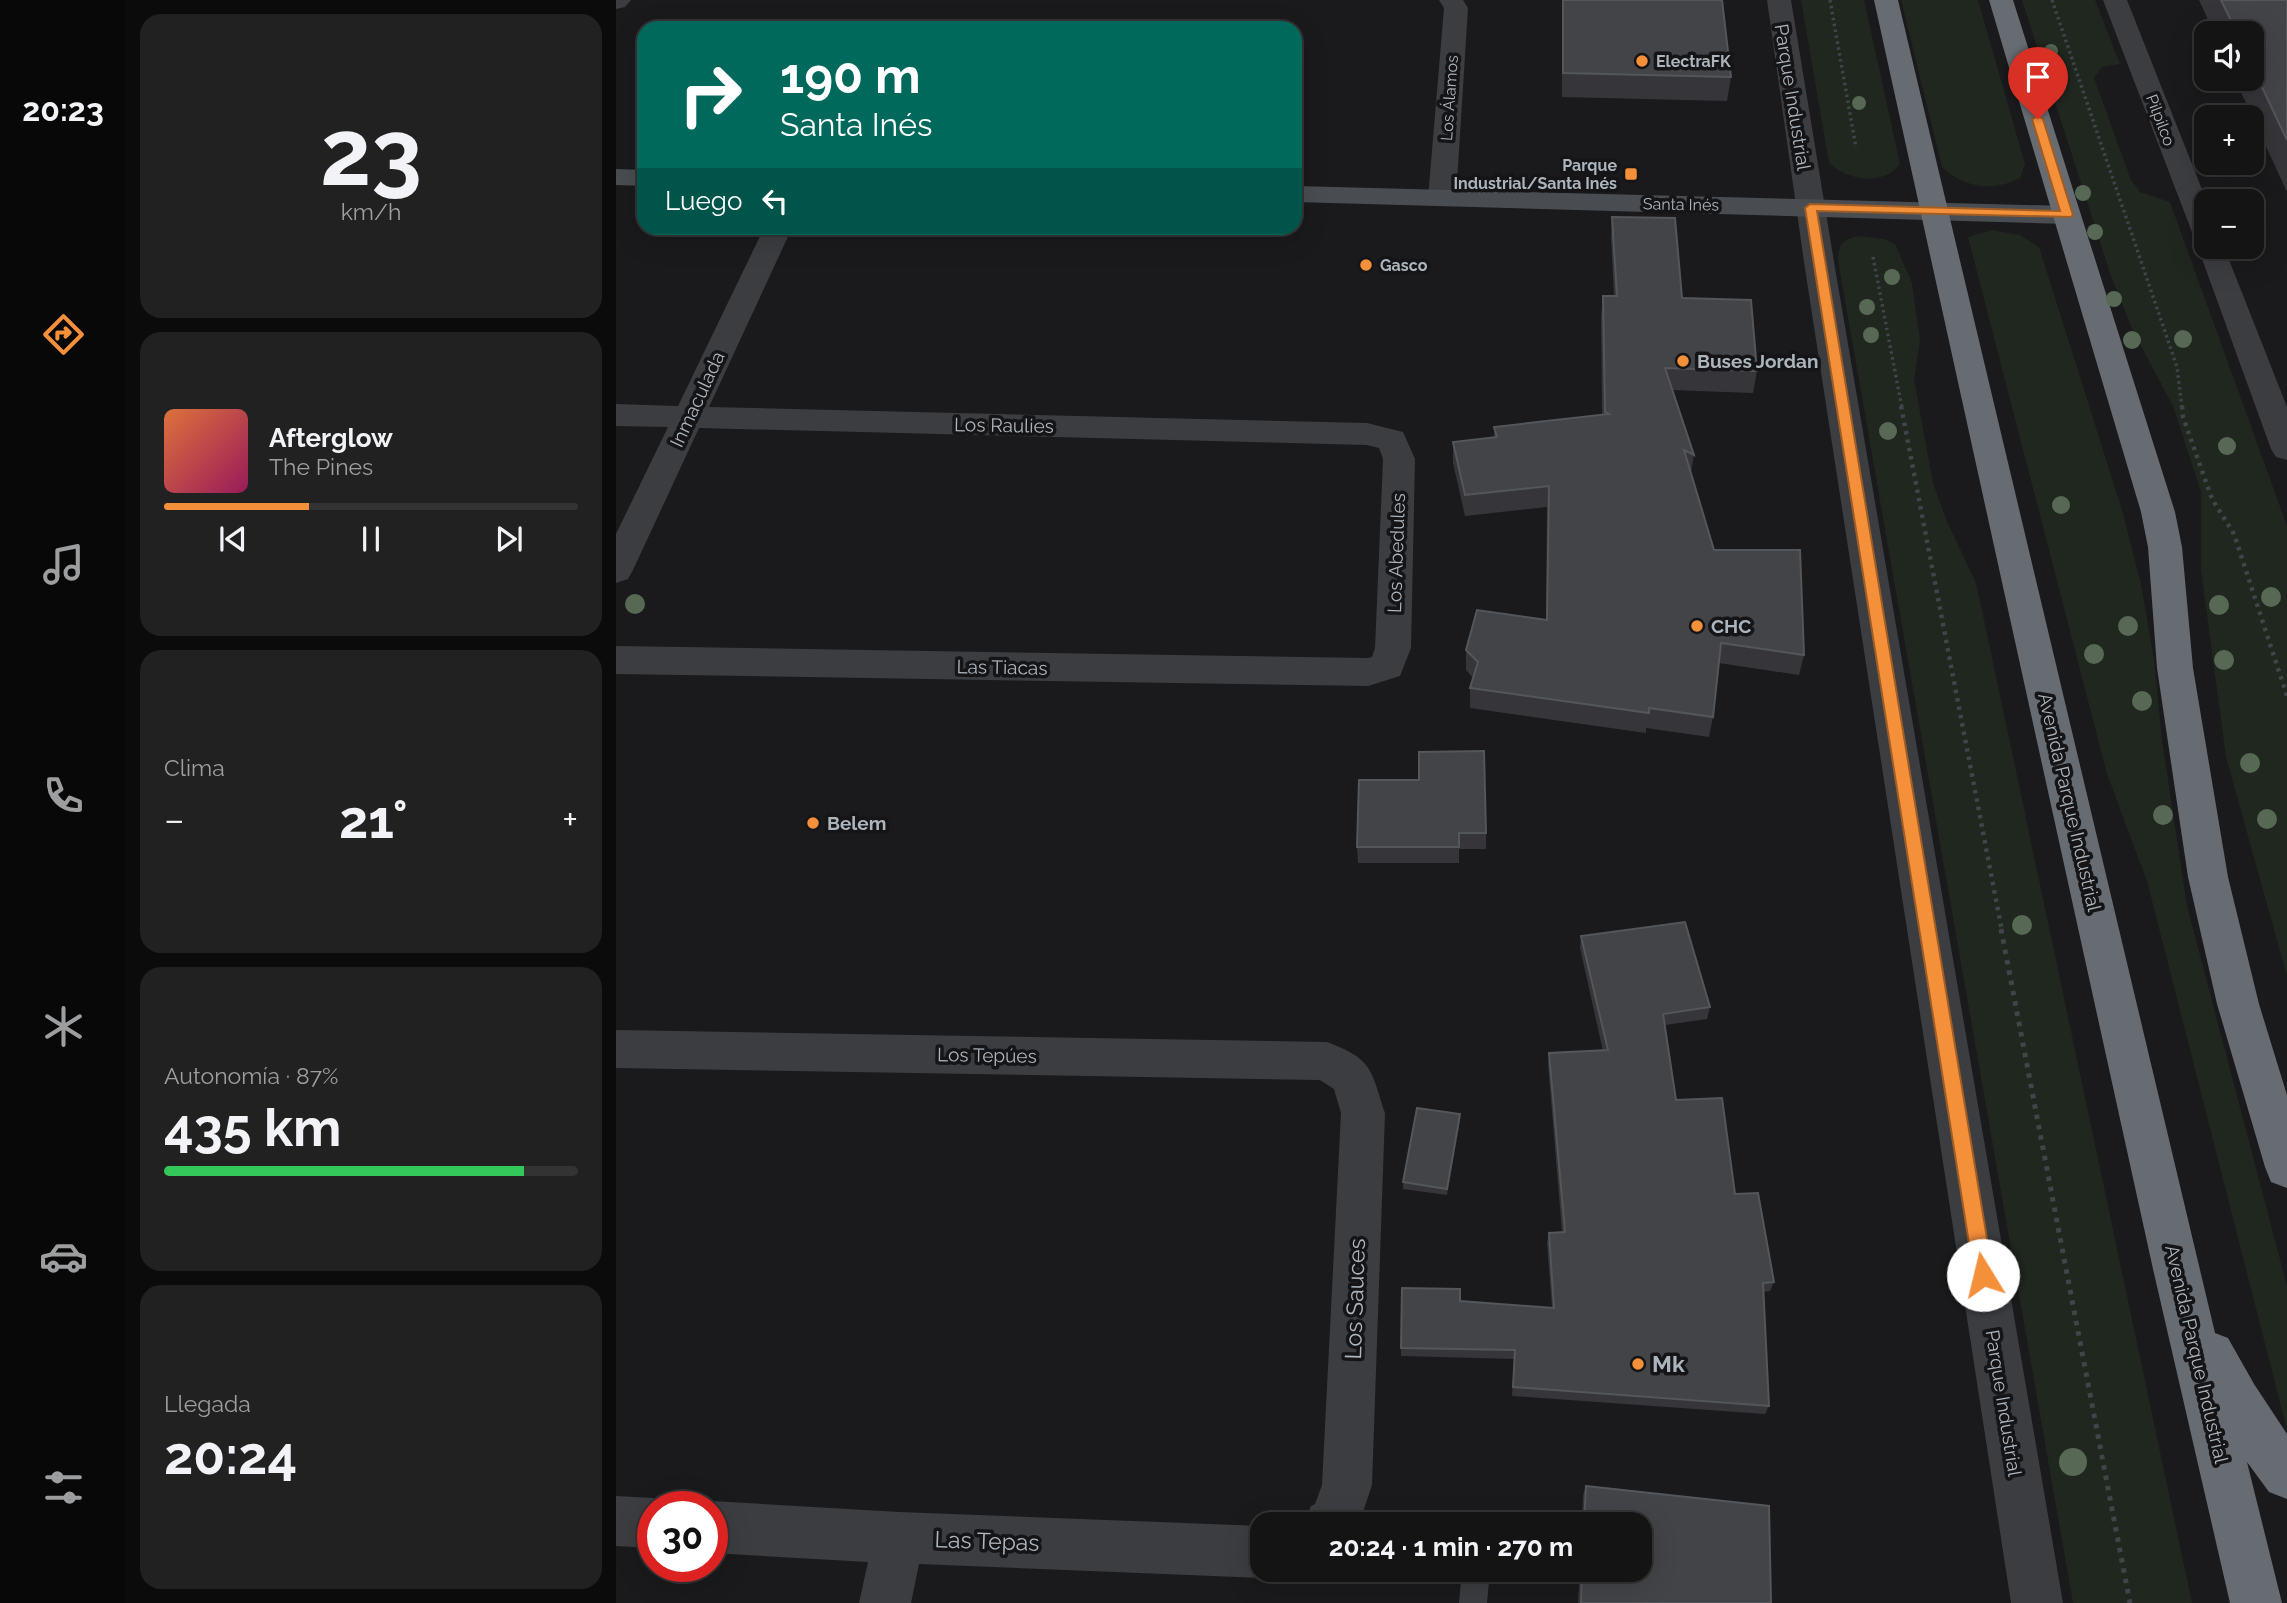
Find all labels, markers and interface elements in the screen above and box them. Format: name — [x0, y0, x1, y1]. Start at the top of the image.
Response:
map controls — [2194, 21, 2264, 259]
button: sound — [2194, 21, 2264, 91]
street label: Parque Industrial — [1771, 22, 1816, 173]
text: 190 m — [780, 47, 921, 104]
pin — [2008, 47, 2068, 119]
icon: right — [665, 49, 756, 140]
place label: ElectraFK — [1656, 52, 1731, 71]
marker: ElectraFK — [1634, 53, 1650, 69]
street label: Los Álamos — [1436, 54, 1462, 142]
icon: arrive — [2019, 58, 2057, 96]
text: 20:23 — [22, 91, 104, 128]
street label: Pilpilco — [2142, 92, 2179, 149]
text: 23 — [320, 99, 422, 206]
button: + — [2194, 105, 2264, 175]
text: Santa Inés — [780, 106, 933, 143]
place label: Parque Industrial/Santa Inés — [1454, 156, 1617, 193]
marker: Parque Industrial/Santa Inés — [1623, 166, 1639, 182]
icon: left — [756, 182, 794, 220]
text: Luego — [665, 186, 742, 216]
button: − — [2194, 189, 2264, 259]
street label: Santa Inés — [1643, 194, 1720, 215]
text: km/h — [341, 198, 401, 225]
place label: Gasco — [1380, 256, 1428, 275]
marker: Gasco — [1358, 257, 1374, 273]
icon: directions — [39, 310, 88, 359]
street label: Inmaculada — [665, 348, 729, 450]
place label: Buses Jordan — [1697, 350, 1818, 372]
marker: Buses Jordan — [1675, 353, 1691, 369]
street label: Los Raulies — [954, 413, 1054, 437]
text: Afterglow — [269, 423, 393, 453]
text: The Pines — [269, 453, 373, 480]
street label: Los Abedules — [1383, 493, 1409, 613]
icon: previous — [214, 520, 252, 558]
icon: pause — [352, 520, 390, 558]
icon: next — [490, 520, 528, 558]
icon: music — [39, 540, 88, 589]
place label: CHC — [1711, 615, 1751, 637]
marker: CHC — [1689, 618, 1705, 634]
street label: Las Tiacas — [956, 655, 1048, 679]
street label: Avenida Parque Industrial — [2034, 691, 2106, 914]
text: Clima — [164, 754, 225, 781]
icon: phone — [39, 771, 88, 820]
text: 21° — [339, 789, 408, 850]
text: − — [164, 797, 184, 842]
text: + — [562, 797, 578, 842]
place label: Belem — [827, 812, 886, 834]
marker: Belem — [805, 815, 821, 831]
icon: climate — [39, 1002, 88, 1051]
street label: Los Tepúes — [937, 1043, 1037, 1067]
text: Autonomía · 87% — [164, 1062, 338, 1089]
text: 435 km — [164, 1097, 341, 1158]
icon: car — [39, 1232, 88, 1281]
street label: Los Sauces — [1339, 1238, 1370, 1360]
position arrow — [1946, 1238, 2020, 1312]
street label: Avenida Parque Industrial — [2161, 1243, 2233, 1466]
street label: Parque Industrial — [1982, 1328, 2027, 1479]
place label: Mk — [1652, 1350, 1685, 1377]
marker: Mk — [1630, 1356, 1646, 1372]
text: Llegada — [164, 1390, 251, 1417]
text: 20:24 — [164, 1425, 297, 1486]
icon: filters — [39, 1463, 88, 1512]
speed limit sign: 30 — [637, 1491, 728, 1582]
street label: Las Tepas — [934, 1525, 1040, 1556]
text: 20:24 · 1 min · 270 m — [1329, 1532, 1573, 1562]

